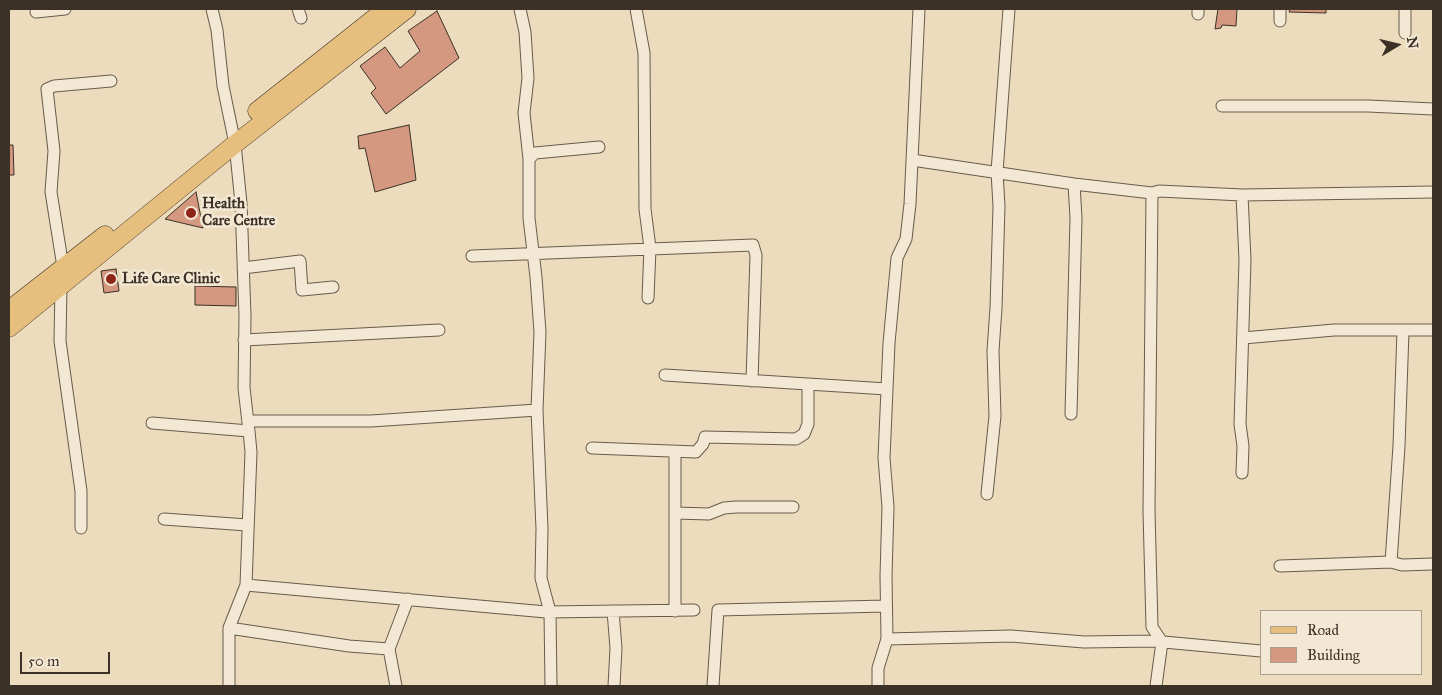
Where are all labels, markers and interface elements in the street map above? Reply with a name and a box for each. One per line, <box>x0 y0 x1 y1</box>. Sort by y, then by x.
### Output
north arrow <box>1372 20 1422 70</box>
text: N <box>1403 35 1422 50</box>
place label: Health Care Centre <box>202 195 275 230</box>
marker: Health Care Centre <box>184 206 198 220</box>
place label: Life Care Clinic <box>122 270 220 288</box>
marker: Life Care Clinic <box>104 272 118 286</box>
legend <box>1260 610 1422 675</box>
text: Road <box>1307 621 1339 639</box>
scale bar <box>22 642 112 674</box>
text: Building <box>1307 646 1360 664</box>
text: 50 m <box>28 652 60 670</box>

